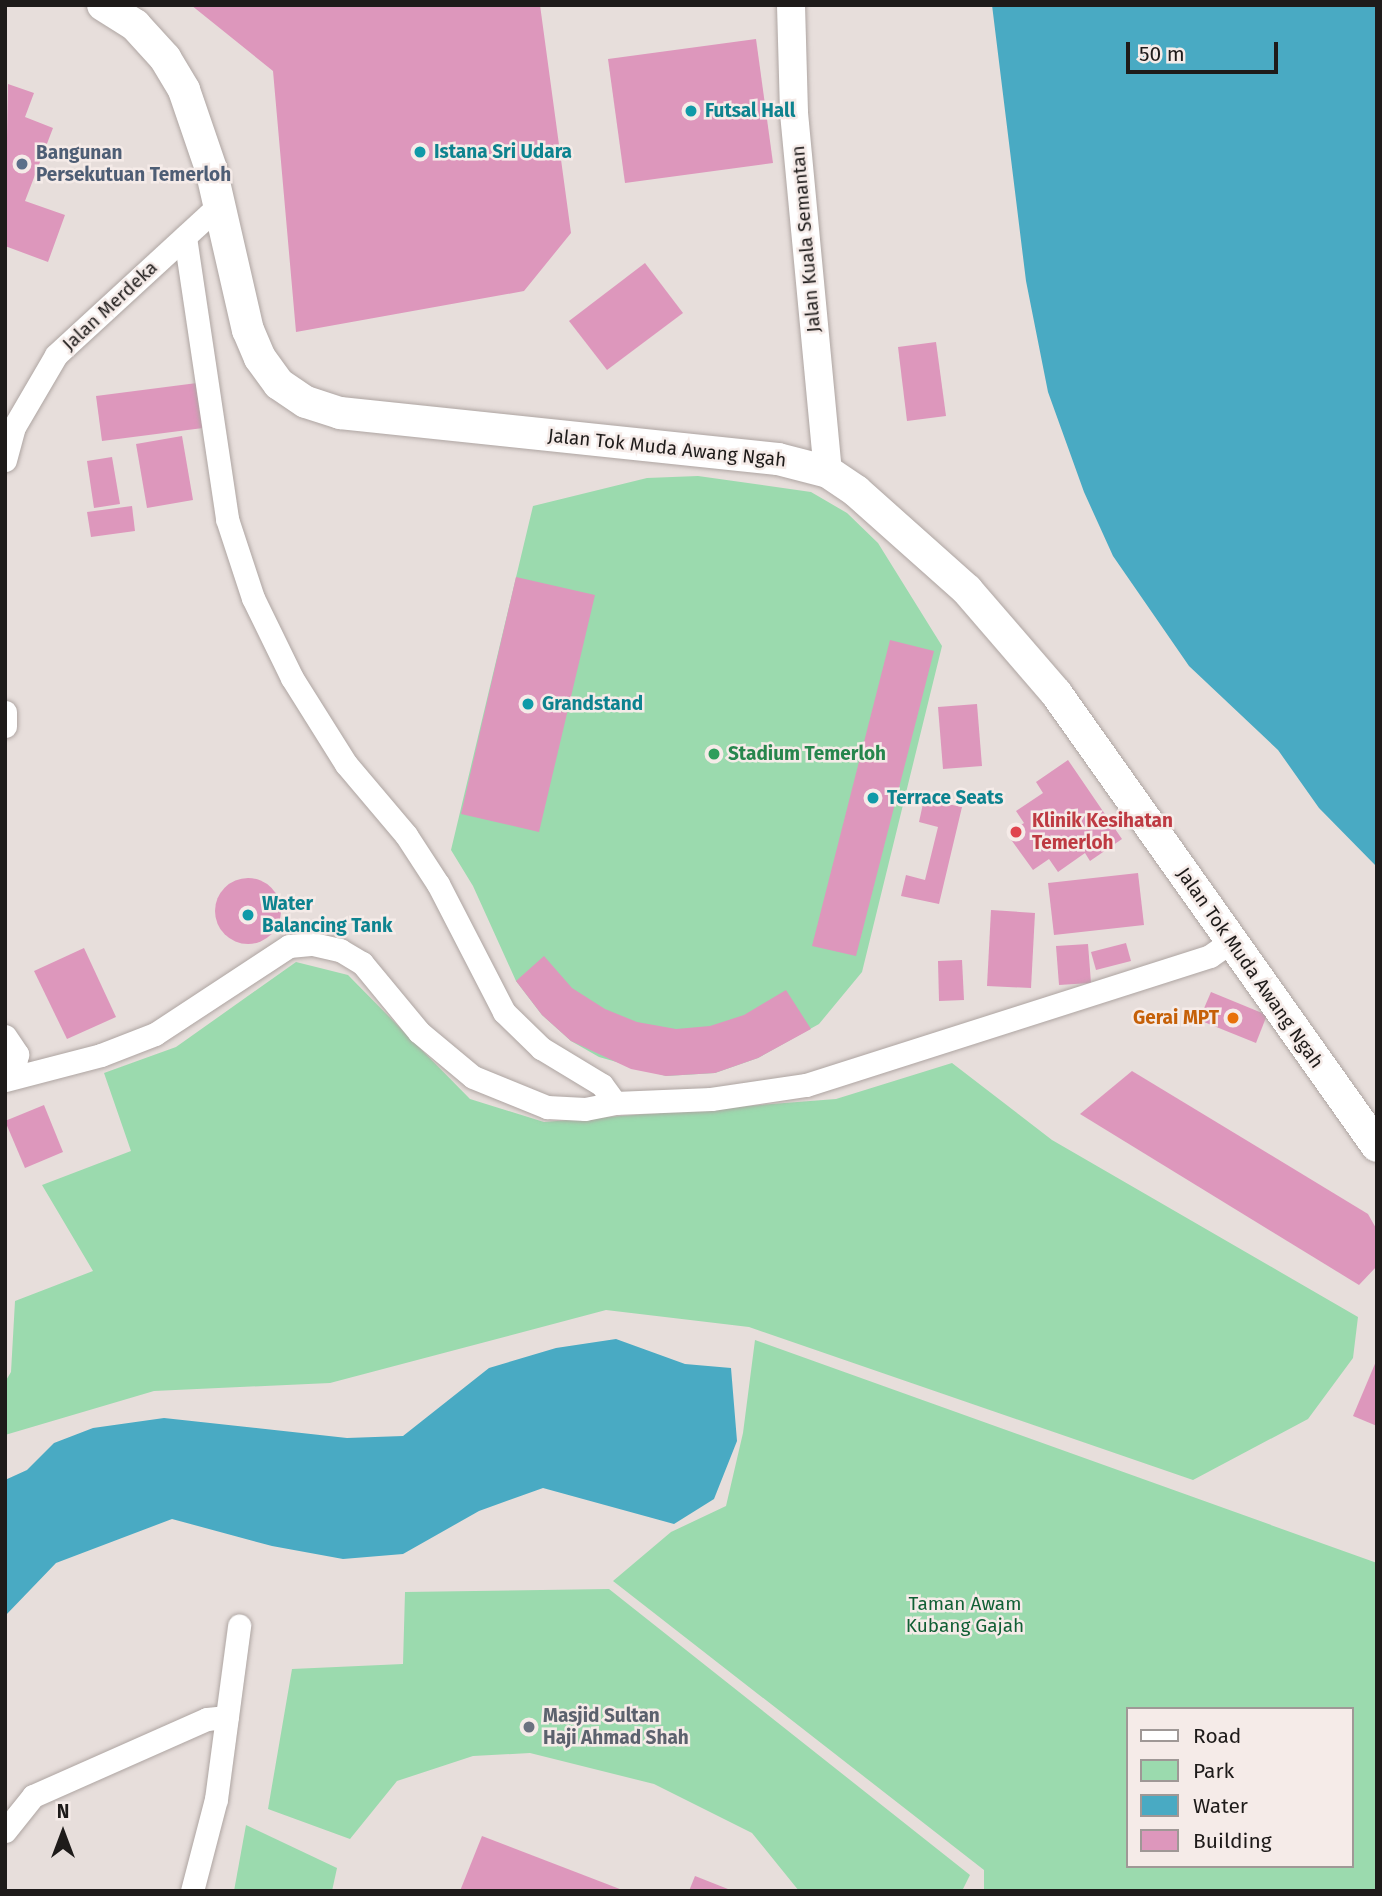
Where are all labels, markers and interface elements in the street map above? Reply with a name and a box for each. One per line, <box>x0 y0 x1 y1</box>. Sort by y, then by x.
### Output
scale bar <box>1130 28 1282 72</box>
text: 50 m <box>1139 41 1185 67</box>
place label: Futsal Hall <box>705 100 795 122</box>
marker: Futsal Hall <box>683 103 699 119</box>
place label: Istana Sri Udara <box>434 141 572 163</box>
place label: Bangunan Persekutuan Temerloh <box>36 142 231 186</box>
marker: Istana Sri Udara <box>412 144 428 160</box>
street label: Jalan Kuala Semantan <box>786 145 826 333</box>
marker: Bangunan Persekutuan Temerloh <box>14 156 30 172</box>
street label: Jalan Merdeka <box>58 256 162 356</box>
street label: Jalan Tok Muda Awang Ngah <box>547 424 787 472</box>
place label: Grandstand <box>542 693 643 715</box>
marker: Grandstand <box>520 696 536 712</box>
place label: Stadium Temerloh <box>728 743 886 765</box>
marker: Stadium Temerloh <box>706 746 722 762</box>
place label: Terrace Seats <box>887 787 1003 809</box>
marker: Terrace Seats <box>865 790 881 806</box>
place label: Klinik Kesihatan Temerloh <box>1032 810 1173 854</box>
marker: Klinik Kesihatan Temerloh <box>1006 822 1026 842</box>
street label: Jalan Tok Muda Awang Ngah <box>1172 863 1328 1073</box>
place label: Water Balancing Tank <box>262 893 392 937</box>
marker: Water Balancing Tank <box>240 907 256 923</box>
place label: Gerai MPT <box>1133 1007 1219 1029</box>
marker: Gerai MPT <box>1225 1010 1241 1026</box>
park label: Taman Awam Kubang Gajah <box>906 1593 1024 1637</box>
place label: Masjid Sultan Haji Ahmad Shah <box>543 1705 689 1749</box>
legend <box>1126 1707 1354 1868</box>
marker: Masjid Sultan Haji Ahmad Shah <box>521 1719 537 1735</box>
text: Road <box>1193 1723 1241 1749</box>
text: Park <box>1193 1758 1234 1784</box>
text: Water <box>1193 1793 1248 1819</box>
north arrow <box>28 1798 98 1868</box>
text: N <box>57 1800 69 1823</box>
text: Building <box>1193 1828 1272 1854</box>

